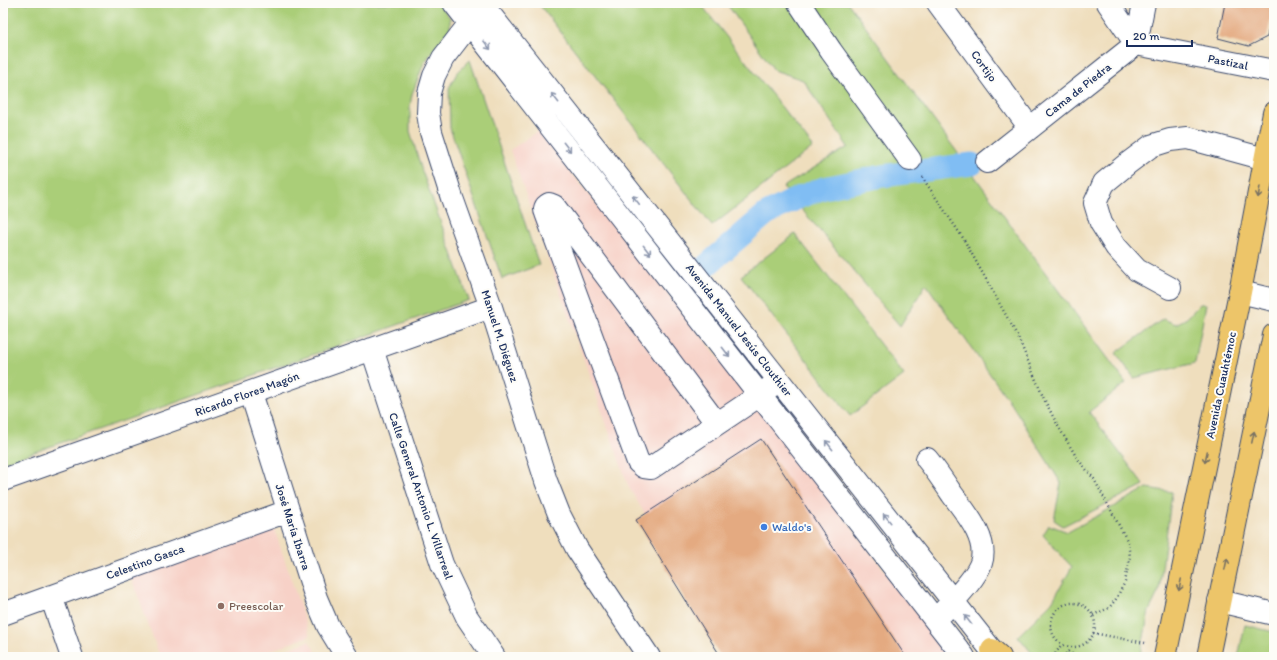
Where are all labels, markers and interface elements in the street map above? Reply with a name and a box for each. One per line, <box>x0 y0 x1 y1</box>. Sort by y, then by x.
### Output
scale bar <box>1127 22 1192 48</box>
text: 20 m <box>1133 29 1160 43</box>
one-way arrow <box>482 39 491 50</box>
street label: Cortijo <box>968 48 1000 84</box>
street label: Pastizal <box>1207 51 1250 73</box>
street label: Cama de Piedra <box>1042 59 1115 120</box>
one-way arrow <box>551 92 560 103</box>
one-way arrow <box>562 142 571 153</box>
one-way arrow <box>1254 185 1262 198</box>
one-way arrow <box>632 194 640 205</box>
one-way arrow <box>642 244 651 255</box>
street label: Avenida Manuel Jesús Clouthier <box>683 261 795 399</box>
street label: Manuel M. Diéguez <box>478 288 522 384</box>
street label: Avenida Cuauhtémoc <box>1203 330 1239 440</box>
one-way arrow <box>722 347 731 358</box>
street label: Ricardo Flores Magón <box>193 368 302 419</box>
street label: Calle General Antonio L. Villarreal <box>386 411 456 582</box>
one-way arrow <box>1249 430 1257 443</box>
one-way arrow <box>825 439 833 450</box>
one-way arrow <box>1202 450 1210 463</box>
street label: José María Ibarra <box>272 482 314 572</box>
one-way arrow <box>883 513 891 524</box>
place label: Waldo's <box>772 520 812 534</box>
marker: Waldo's <box>759 522 769 532</box>
street label: Celestino Gasca <box>104 541 187 583</box>
one-way arrow <box>1223 558 1231 571</box>
one-way arrow <box>1176 578 1184 591</box>
place label: Preescolar <box>229 599 284 613</box>
marker: Preescolar <box>216 601 226 611</box>
one-way arrow <box>964 614 973 625</box>

